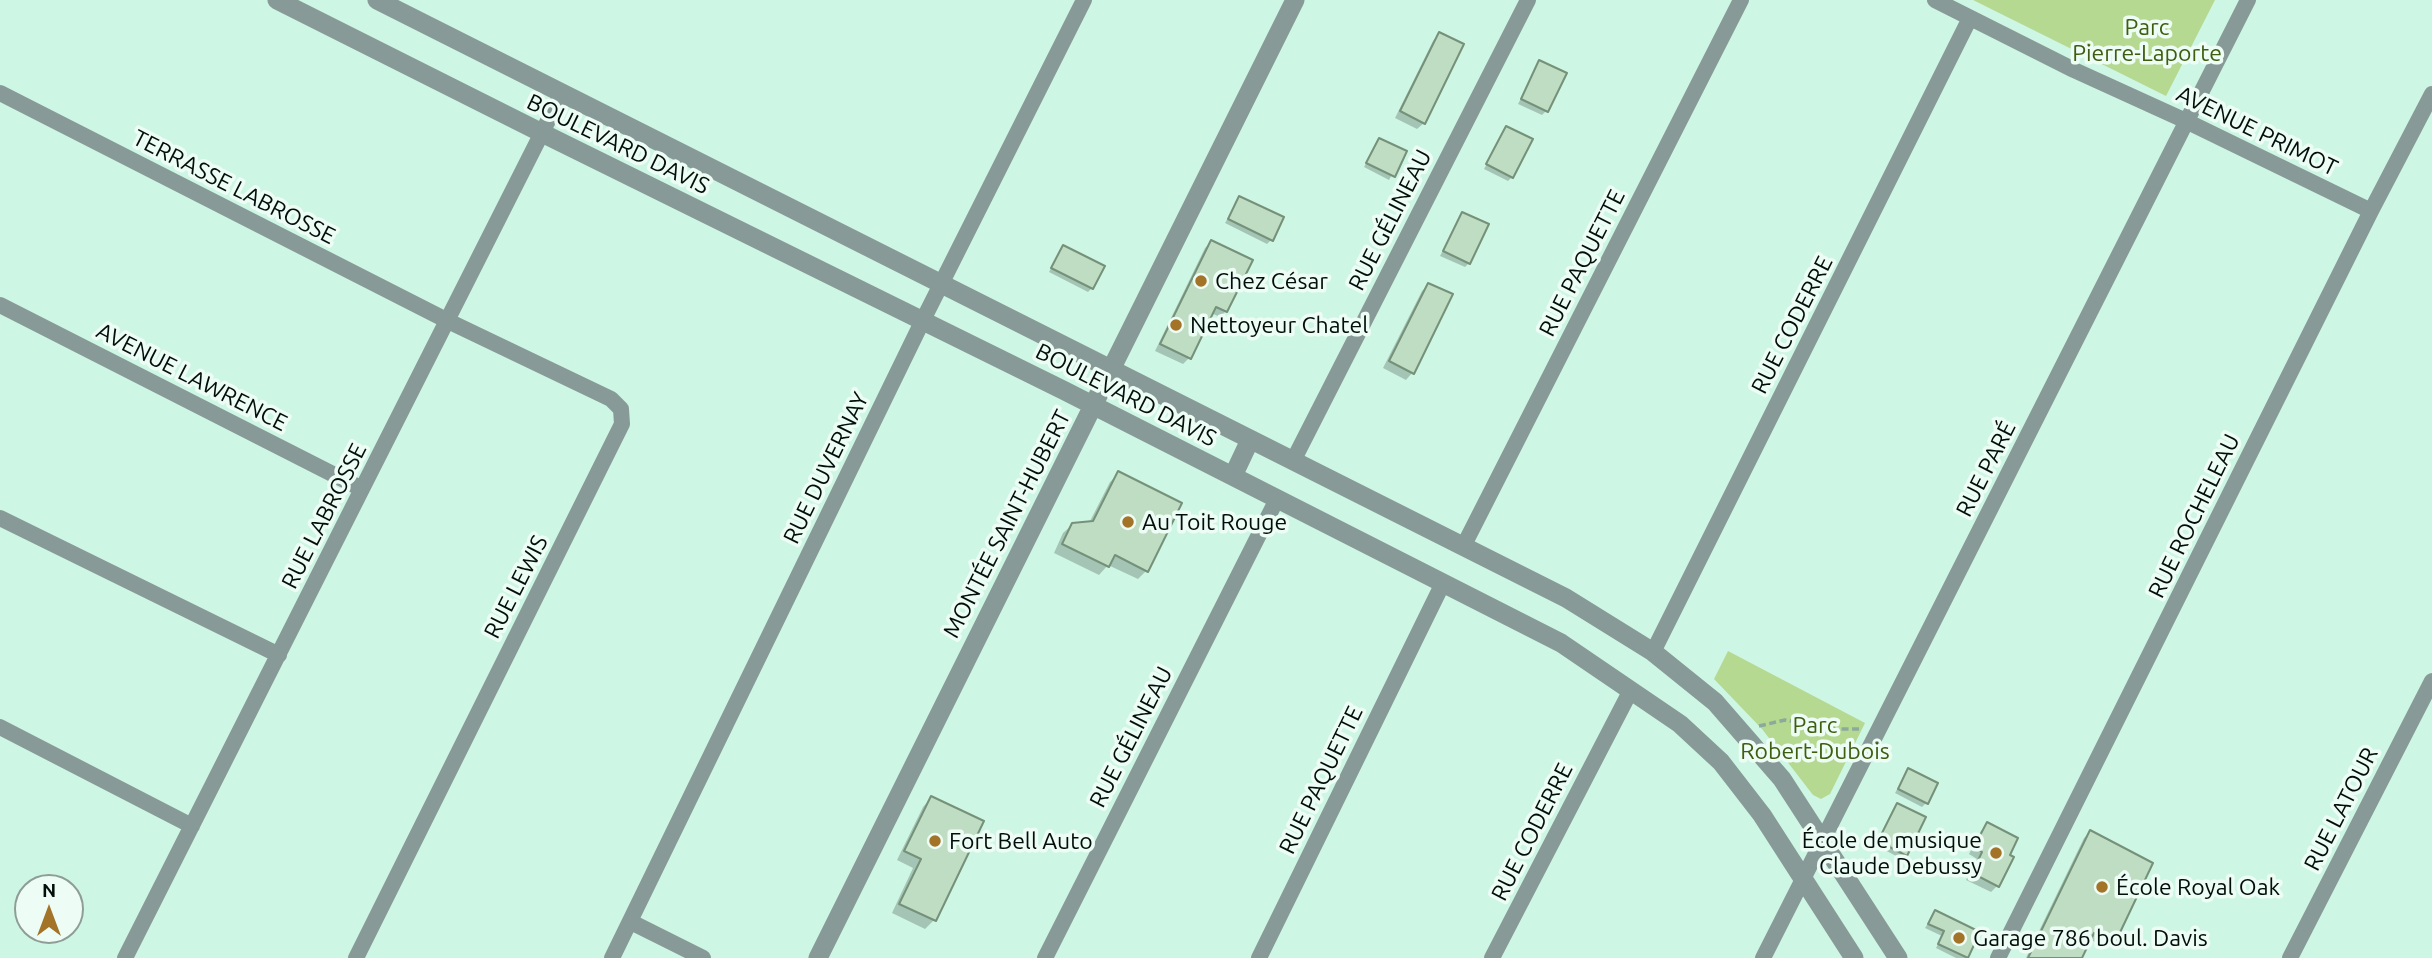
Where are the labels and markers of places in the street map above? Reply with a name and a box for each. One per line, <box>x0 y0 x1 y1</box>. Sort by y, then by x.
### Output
place label: Chez César <box>1215 267 1328 295</box>
marker: Chez César <box>1193 273 1209 289</box>
place label: Nettoyeur Chatel <box>1190 311 1368 339</box>
marker: Nettoyeur Chatel <box>1168 317 1184 333</box>
place label: Au Toit Rouge <box>1142 508 1287 536</box>
marker: Au Toit Rouge <box>1120 514 1136 530</box>
place label: École de musique Claude Debussy <box>1802 826 1982 880</box>
place label: Fort Bell Auto <box>949 827 1093 855</box>
marker: Fort Bell Auto <box>927 833 943 849</box>
marker: École de musique Claude Debussy <box>1988 845 2004 861</box>
place label: École Royal Oak <box>2116 873 2280 901</box>
marker: École Royal Oak <box>2094 879 2110 895</box>
place label: Garage 786 boul. Davis <box>1973 924 2208 952</box>
marker: Garage 786 boul. Davis <box>1951 930 1967 946</box>

